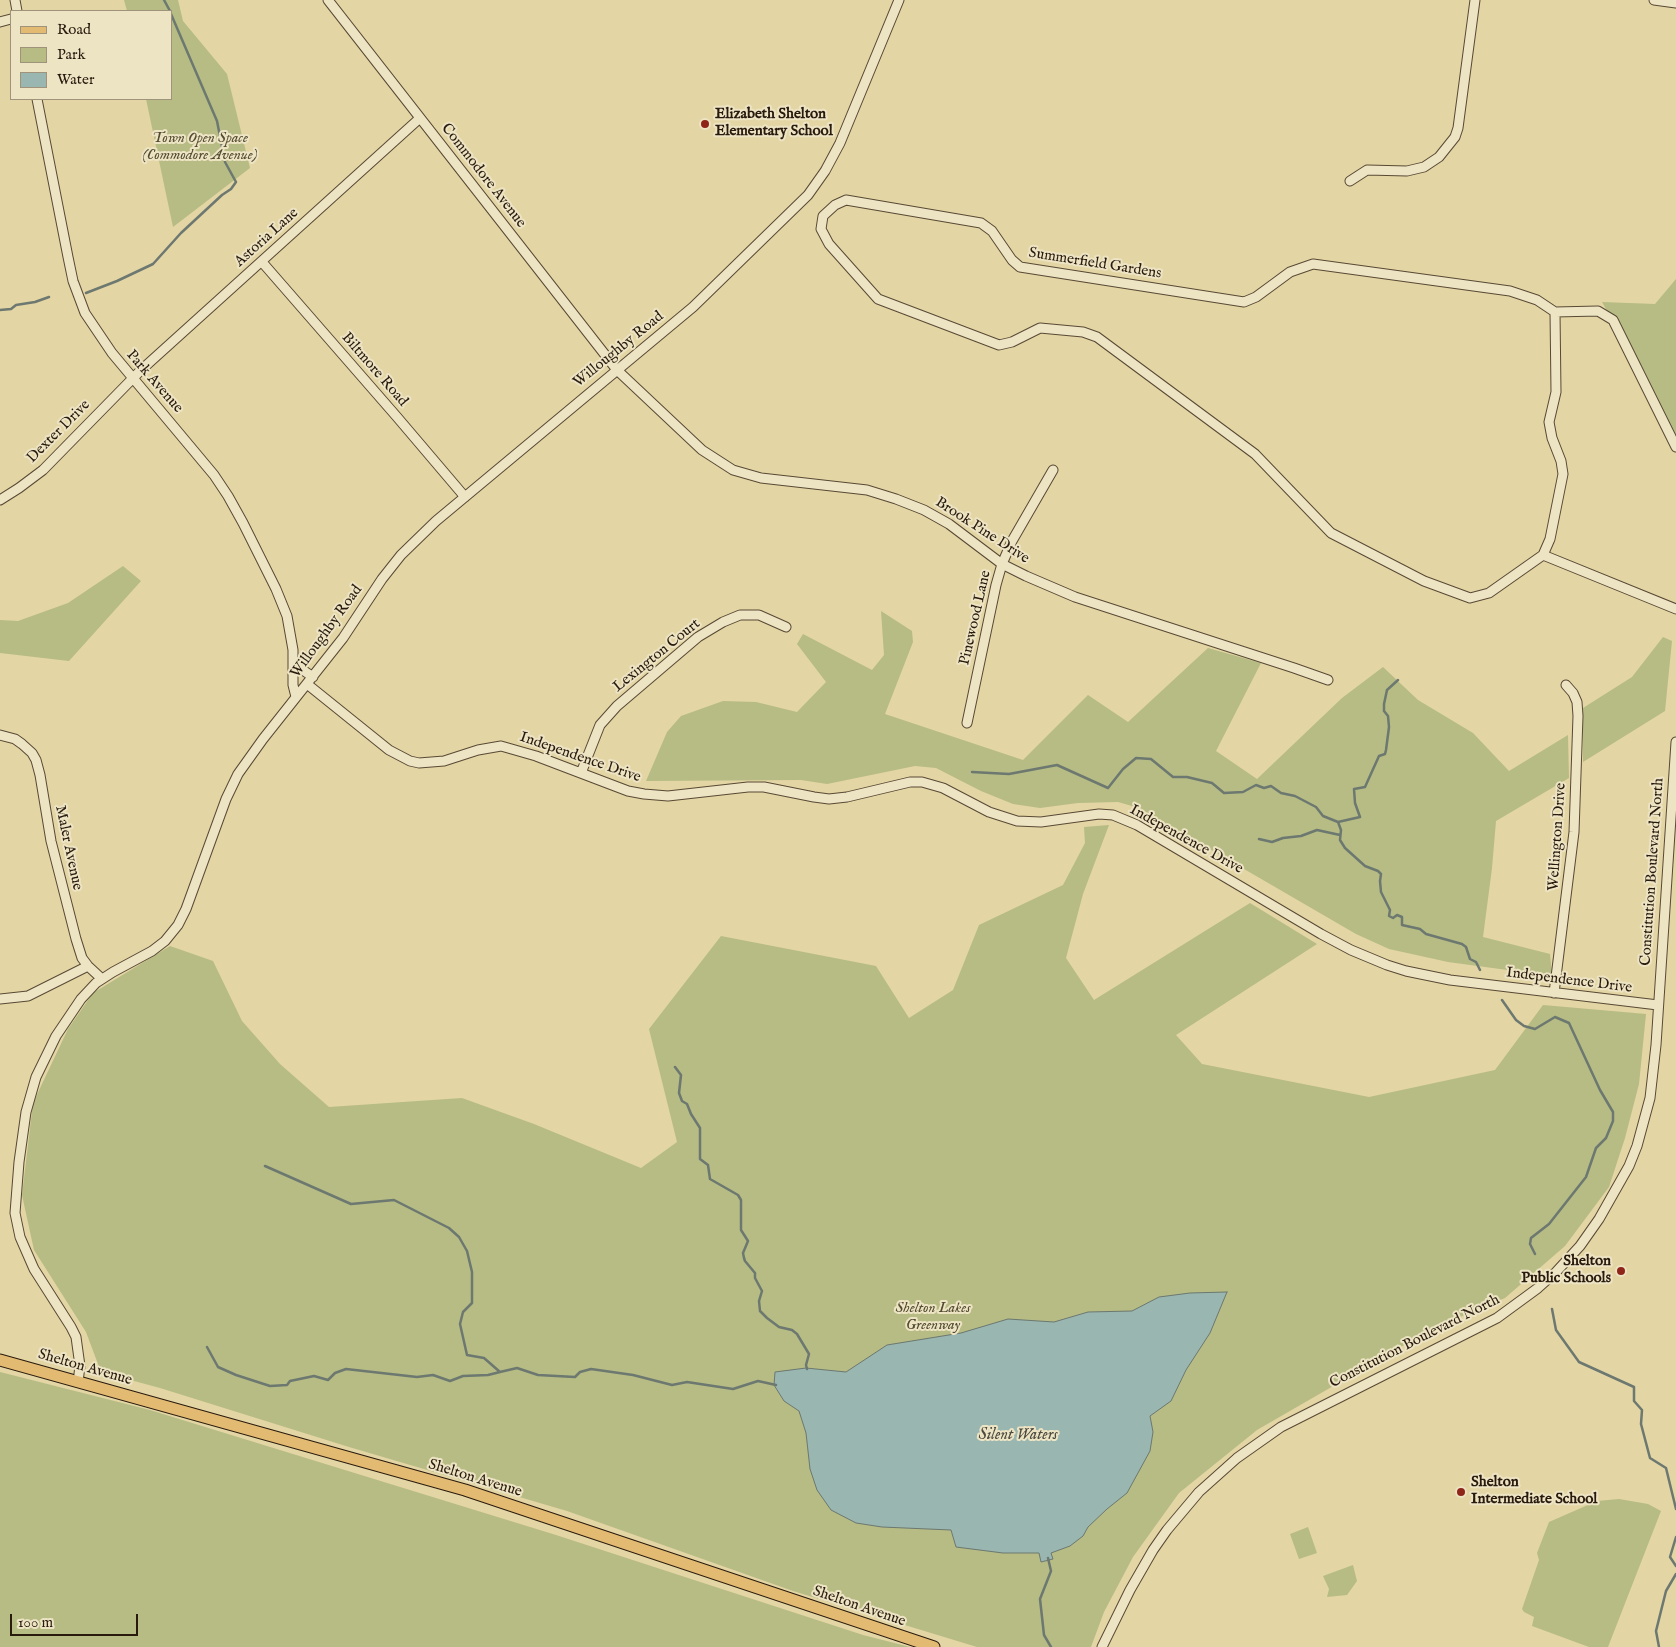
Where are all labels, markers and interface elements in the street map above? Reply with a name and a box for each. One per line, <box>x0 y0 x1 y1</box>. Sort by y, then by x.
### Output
legend <box>10 10 172 100</box>
text: Road <box>57 20 91 39</box>
text: Park <box>57 45 86 64</box>
text: Water <box>57 70 94 89</box>
place label: Elizabeth Shelton Elementary School <box>715 106 833 141</box>
marker: Elizabeth Shelton Elementary School <box>699 118 711 130</box>
street label: Commodore Avenue <box>437 120 529 232</box>
park label: Town Open Space (Commodore Avenue) <box>142 130 258 165</box>
street label: Astoria Lane <box>231 205 303 271</box>
street label: Summerfield Gardens <box>1027 245 1163 283</box>
street label: Willoughby Road <box>570 308 668 392</box>
street label: Biltmore Road <box>337 329 411 411</box>
street label: Park Avenue <box>122 347 186 417</box>
street label: Dexter Drive <box>24 397 94 467</box>
street label: Brook Pine Drive <box>932 494 1032 568</box>
street label: Pinewood Lane <box>956 569 996 667</box>
street label: Willoughby Road <box>287 582 367 682</box>
street label: Lexington Court <box>610 615 704 697</box>
street label: Independence Drive <box>517 729 643 787</box>
street label: Constitution Boulevard North <box>1637 777 1669 967</box>
street label: Wellington Drive <box>1545 782 1571 892</box>
street label: Independence Drive <box>1126 801 1246 879</box>
street label: Maler Avenue <box>50 804 86 892</box>
street label: Independence Drive <box>1505 964 1633 998</box>
place label: Shelton Public Schools <box>1521 1253 1611 1288</box>
marker: Shelton Public Schools <box>1615 1265 1627 1277</box>
street label: Constitution Boulevard North <box>1327 1291 1503 1393</box>
park label: Shelton Lakes Greenway <box>896 1300 970 1335</box>
street label: Shelton Avenue <box>36 1346 134 1390</box>
water label: Silent Waters <box>978 1426 1058 1446</box>
street label: Shelton Avenue <box>426 1456 524 1502</box>
place label: Shelton Intermediate School <box>1471 1474 1597 1509</box>
marker: Shelton Intermediate School <box>1455 1486 1467 1498</box>
street label: Shelton Avenue <box>810 1583 908 1631</box>
scale bar <box>12 1604 140 1636</box>
text: 100 m <box>18 1613 53 1632</box>

